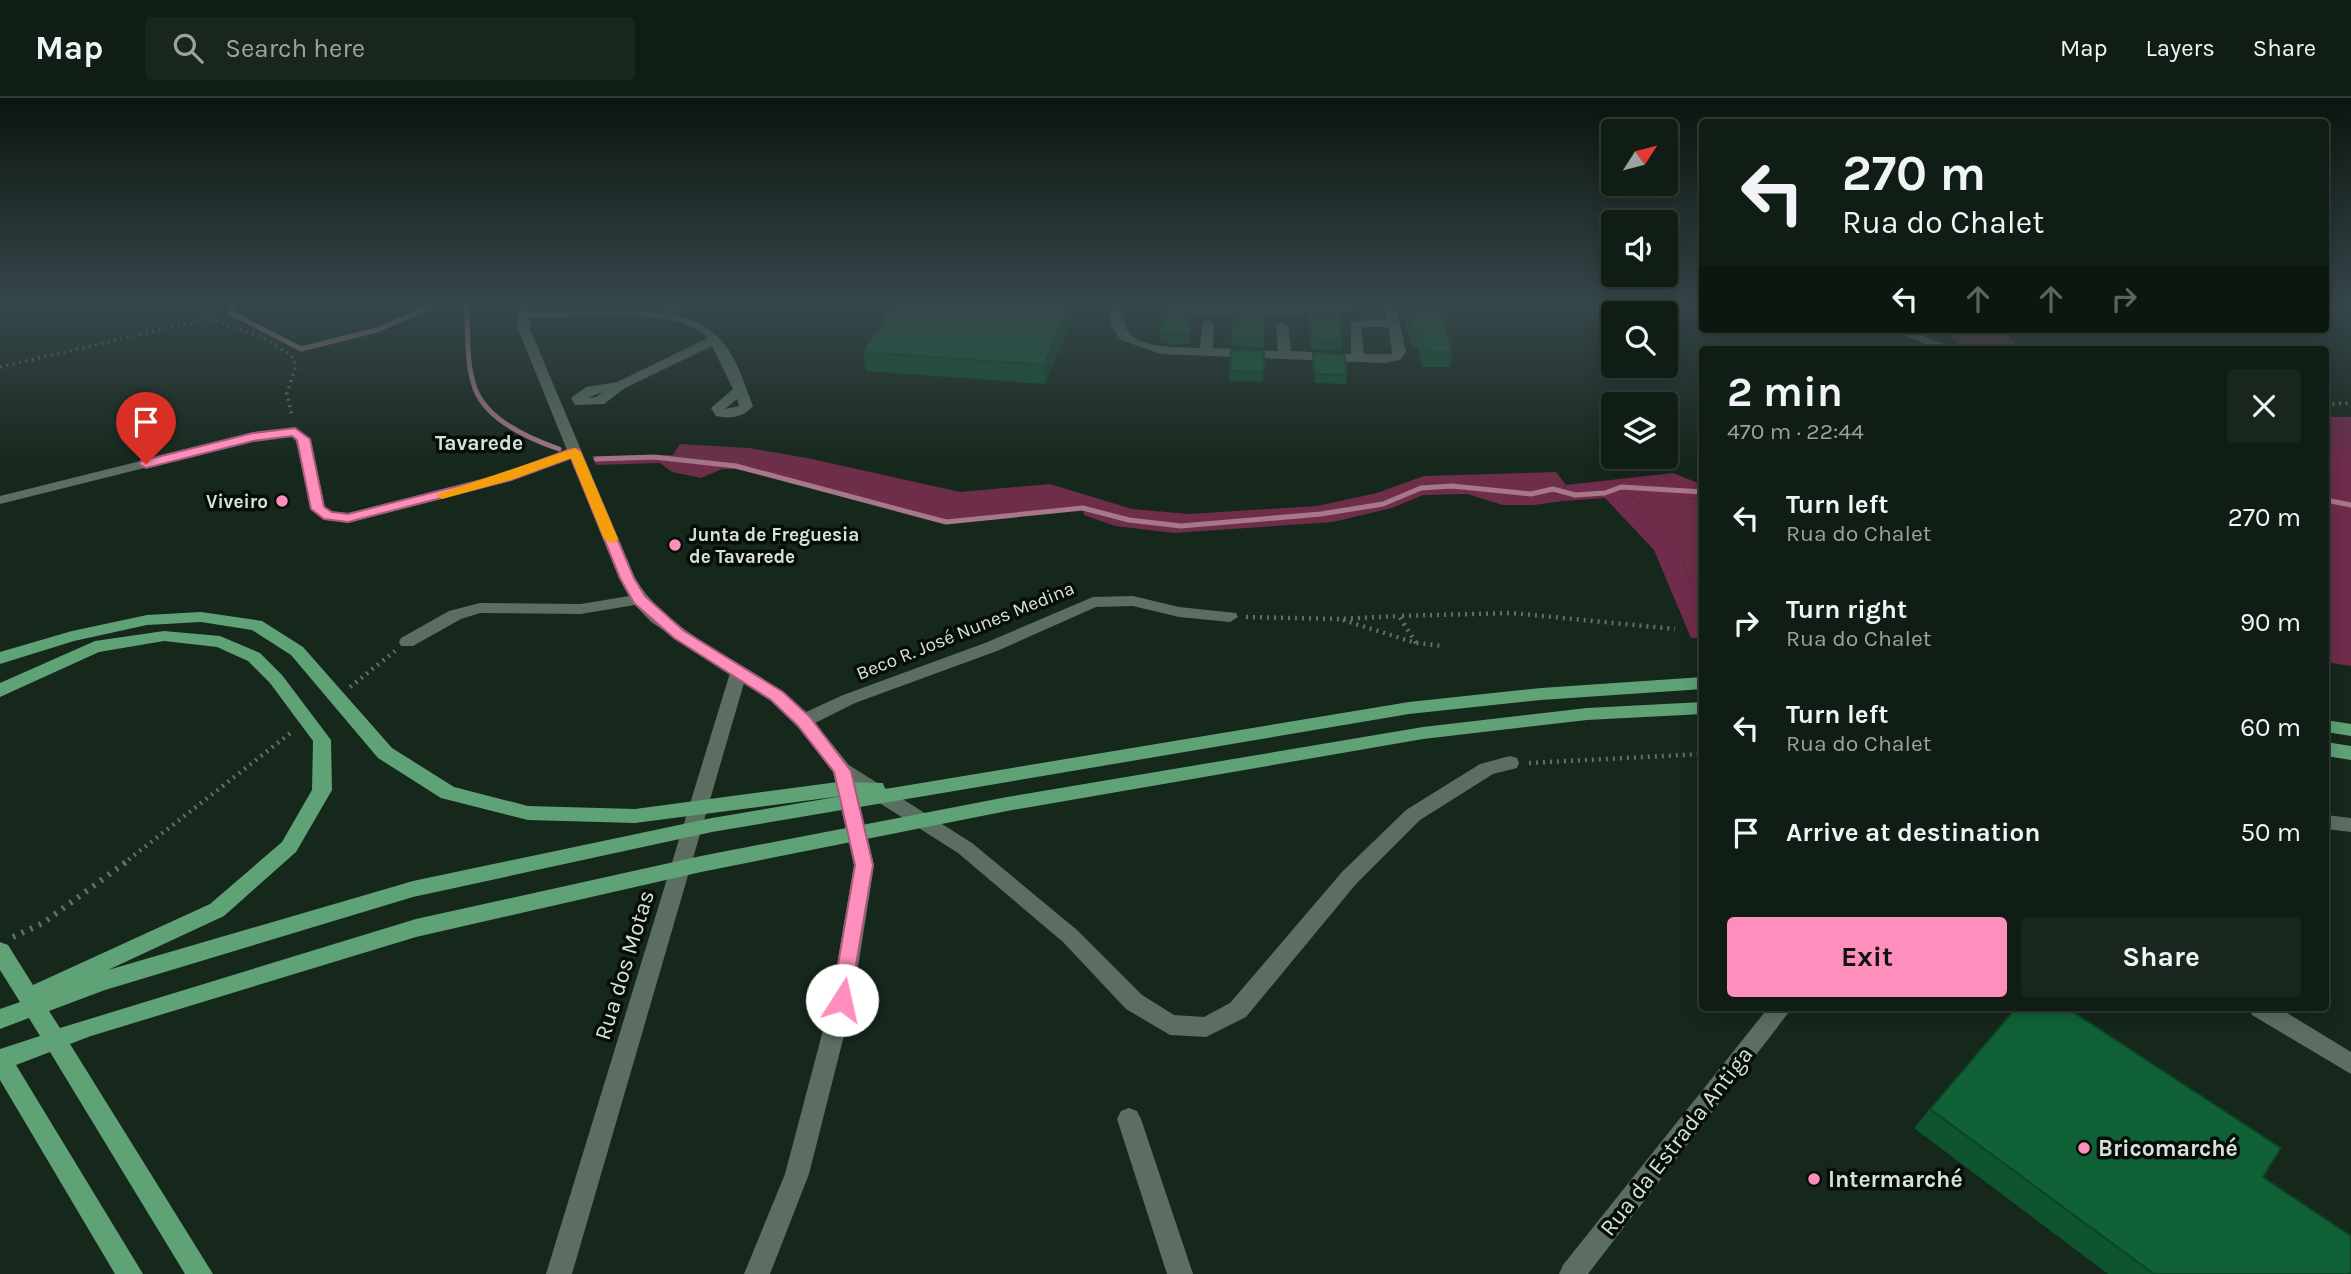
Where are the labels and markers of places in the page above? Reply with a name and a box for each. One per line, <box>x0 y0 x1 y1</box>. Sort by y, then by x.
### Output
pin <box>116 392 176 464</box>
place label: Viveiro <box>206 491 268 513</box>
marker: Viveiro <box>274 493 290 509</box>
place label: Junta de Freguesia de Tavarede <box>689 524 859 568</box>
marker: Junta de Freguesia de Tavarede <box>667 537 683 553</box>
place label: Bricomarché <box>2098 1135 2238 1162</box>
marker: Bricomarché <box>2076 1140 2092 1156</box>
place label: Intermarché <box>1828 1166 1963 1193</box>
marker: Intermarché <box>1806 1171 1822 1187</box>

